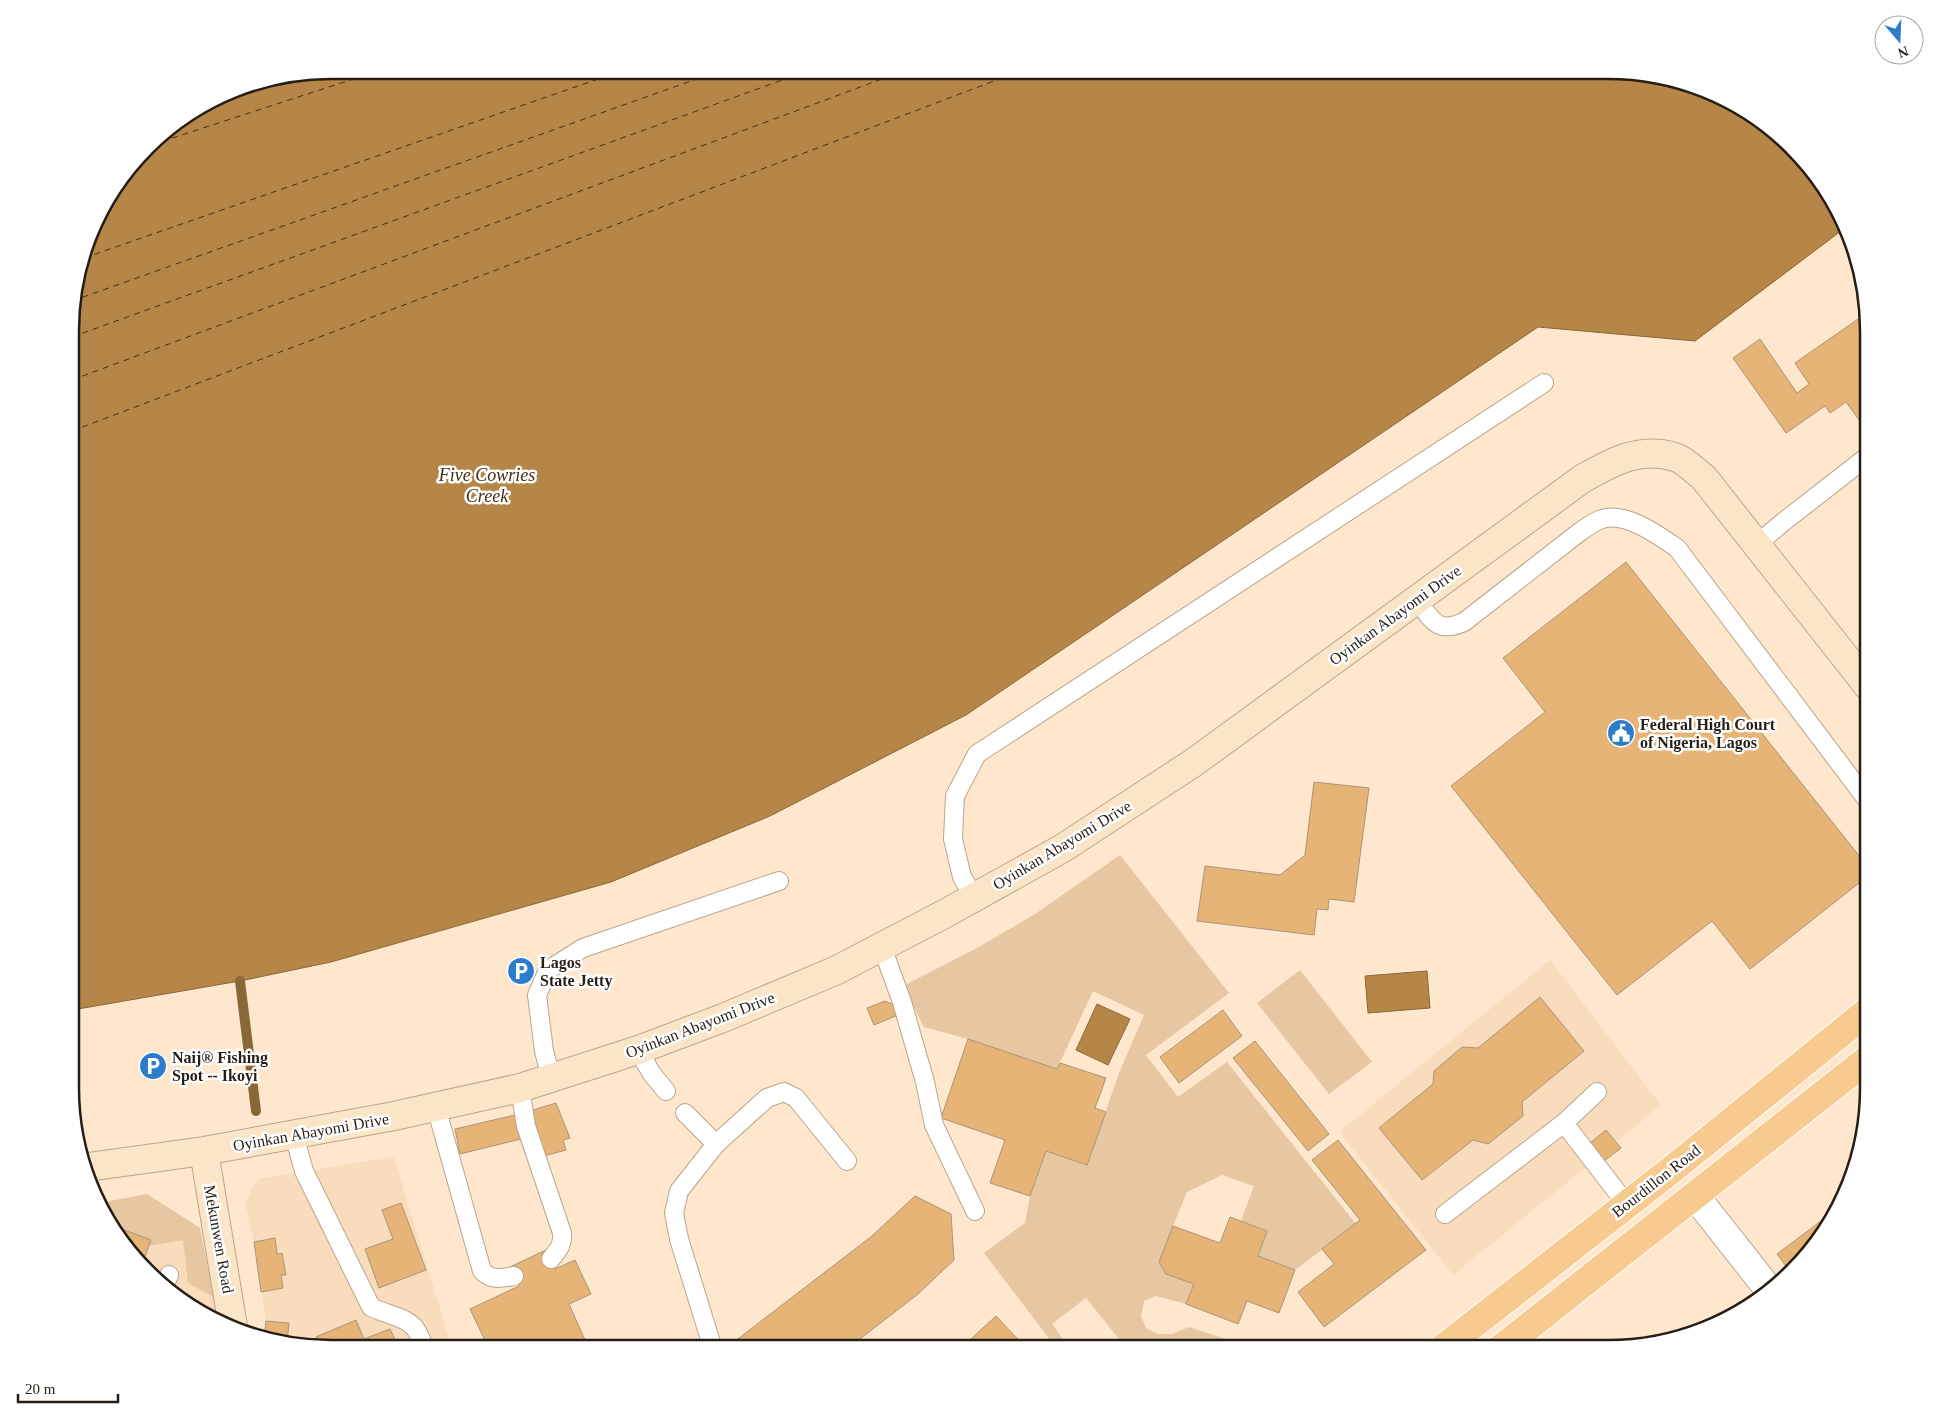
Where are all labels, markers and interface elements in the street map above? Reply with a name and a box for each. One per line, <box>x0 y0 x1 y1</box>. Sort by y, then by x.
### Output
north arrow <box>1874 15 1924 65</box>
text: N <box>1896 43 1910 61</box>
water label: Five Cowries Creek <box>438 465 535 506</box>
street label: Oyinkan Abayomi Drive <box>1326 562 1465 669</box>
place label: Federal High Court of Nigeria, Lagos <box>1640 716 1776 752</box>
public building icon: Federal High Court of Nigeria, Lagos <box>1606 718 1636 748</box>
street label: Oyinkan Abayomi Drive <box>990 797 1135 894</box>
place label: Lagos State Jetty <box>540 954 612 990</box>
parking icon: Lagos State Jetty <box>506 956 536 986</box>
street label: Oyinkan Abayomi Drive <box>623 989 777 1062</box>
place label: Naij® Fishing Spot -- Ikoyi <box>172 1049 268 1085</box>
parking icon: Naij® Fishing Spot -- Ikoyi <box>138 1051 168 1081</box>
street label: Oyinkan Abayomi Drive <box>232 1110 391 1155</box>
street label: Bourdillon Road <box>1609 1141 1703 1221</box>
street label: Mekunwen Road <box>201 1183 237 1295</box>
scale bar <box>18 1372 118 1404</box>
text: 20 m <box>25 1381 56 1397</box>

